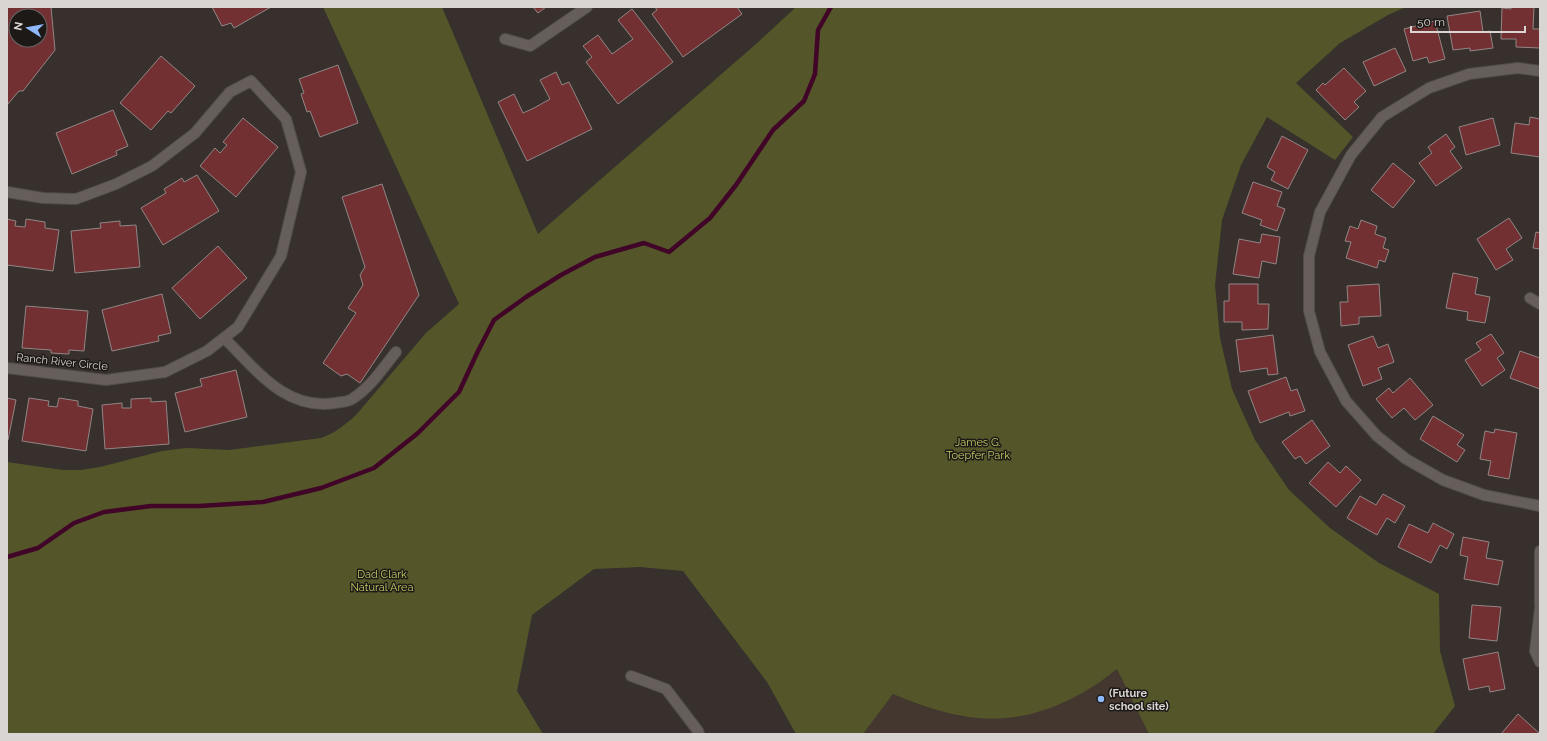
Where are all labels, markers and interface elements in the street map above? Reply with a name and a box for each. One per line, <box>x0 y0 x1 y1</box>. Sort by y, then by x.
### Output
north arrow <box>8 8 48 48</box>
scale bar <box>1411 8 1525 34</box>
text: 50 m <box>1417 15 1445 29</box>
text: N <box>11 21 26 32</box>
street label: Ranch River Circle <box>16 351 109 373</box>
park label: James G. Toepfer Park <box>946 436 1010 462</box>
park label: Dad Clark Natural Area <box>350 568 414 594</box>
place label: (Future school site) <box>1109 687 1169 713</box>
marker: (Future school site) <box>1096 694 1106 704</box>

